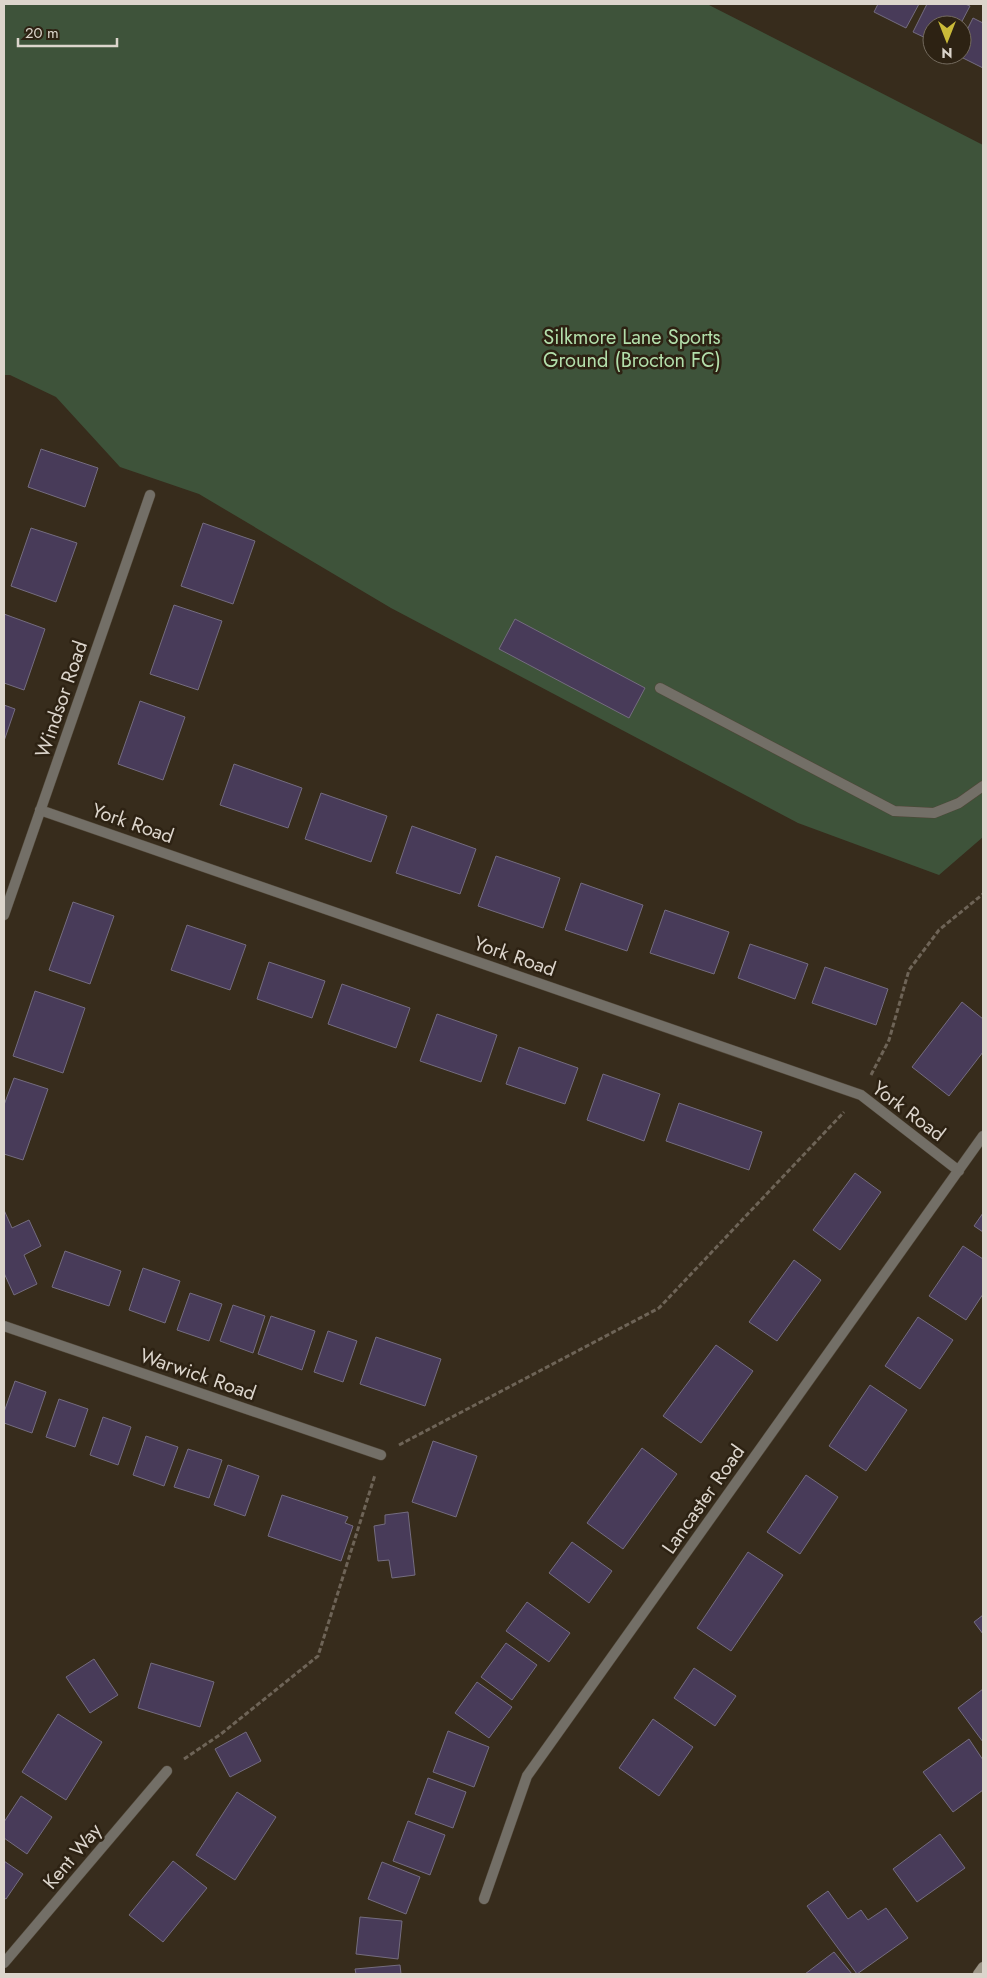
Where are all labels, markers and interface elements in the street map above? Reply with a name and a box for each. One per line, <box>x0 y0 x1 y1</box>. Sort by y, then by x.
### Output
scale bar <box>18 15 116 47</box>
north arrow <box>922 15 972 65</box>
text: 20 m <box>25 22 59 44</box>
text: N <box>941 43 953 63</box>
park label: Silkmore Lane Sports Ground (Brocton FC) <box>543 323 721 375</box>
street label: Windsor Road <box>28 637 95 762</box>
street label: York Road <box>88 796 178 851</box>
street label: York Road <box>470 929 560 984</box>
street label: York Road <box>866 1074 951 1149</box>
street label: Warwick Road <box>136 1341 260 1408</box>
street label: Lancaster Road <box>655 1439 752 1560</box>
street label: Kent Way <box>36 1817 109 1896</box>

